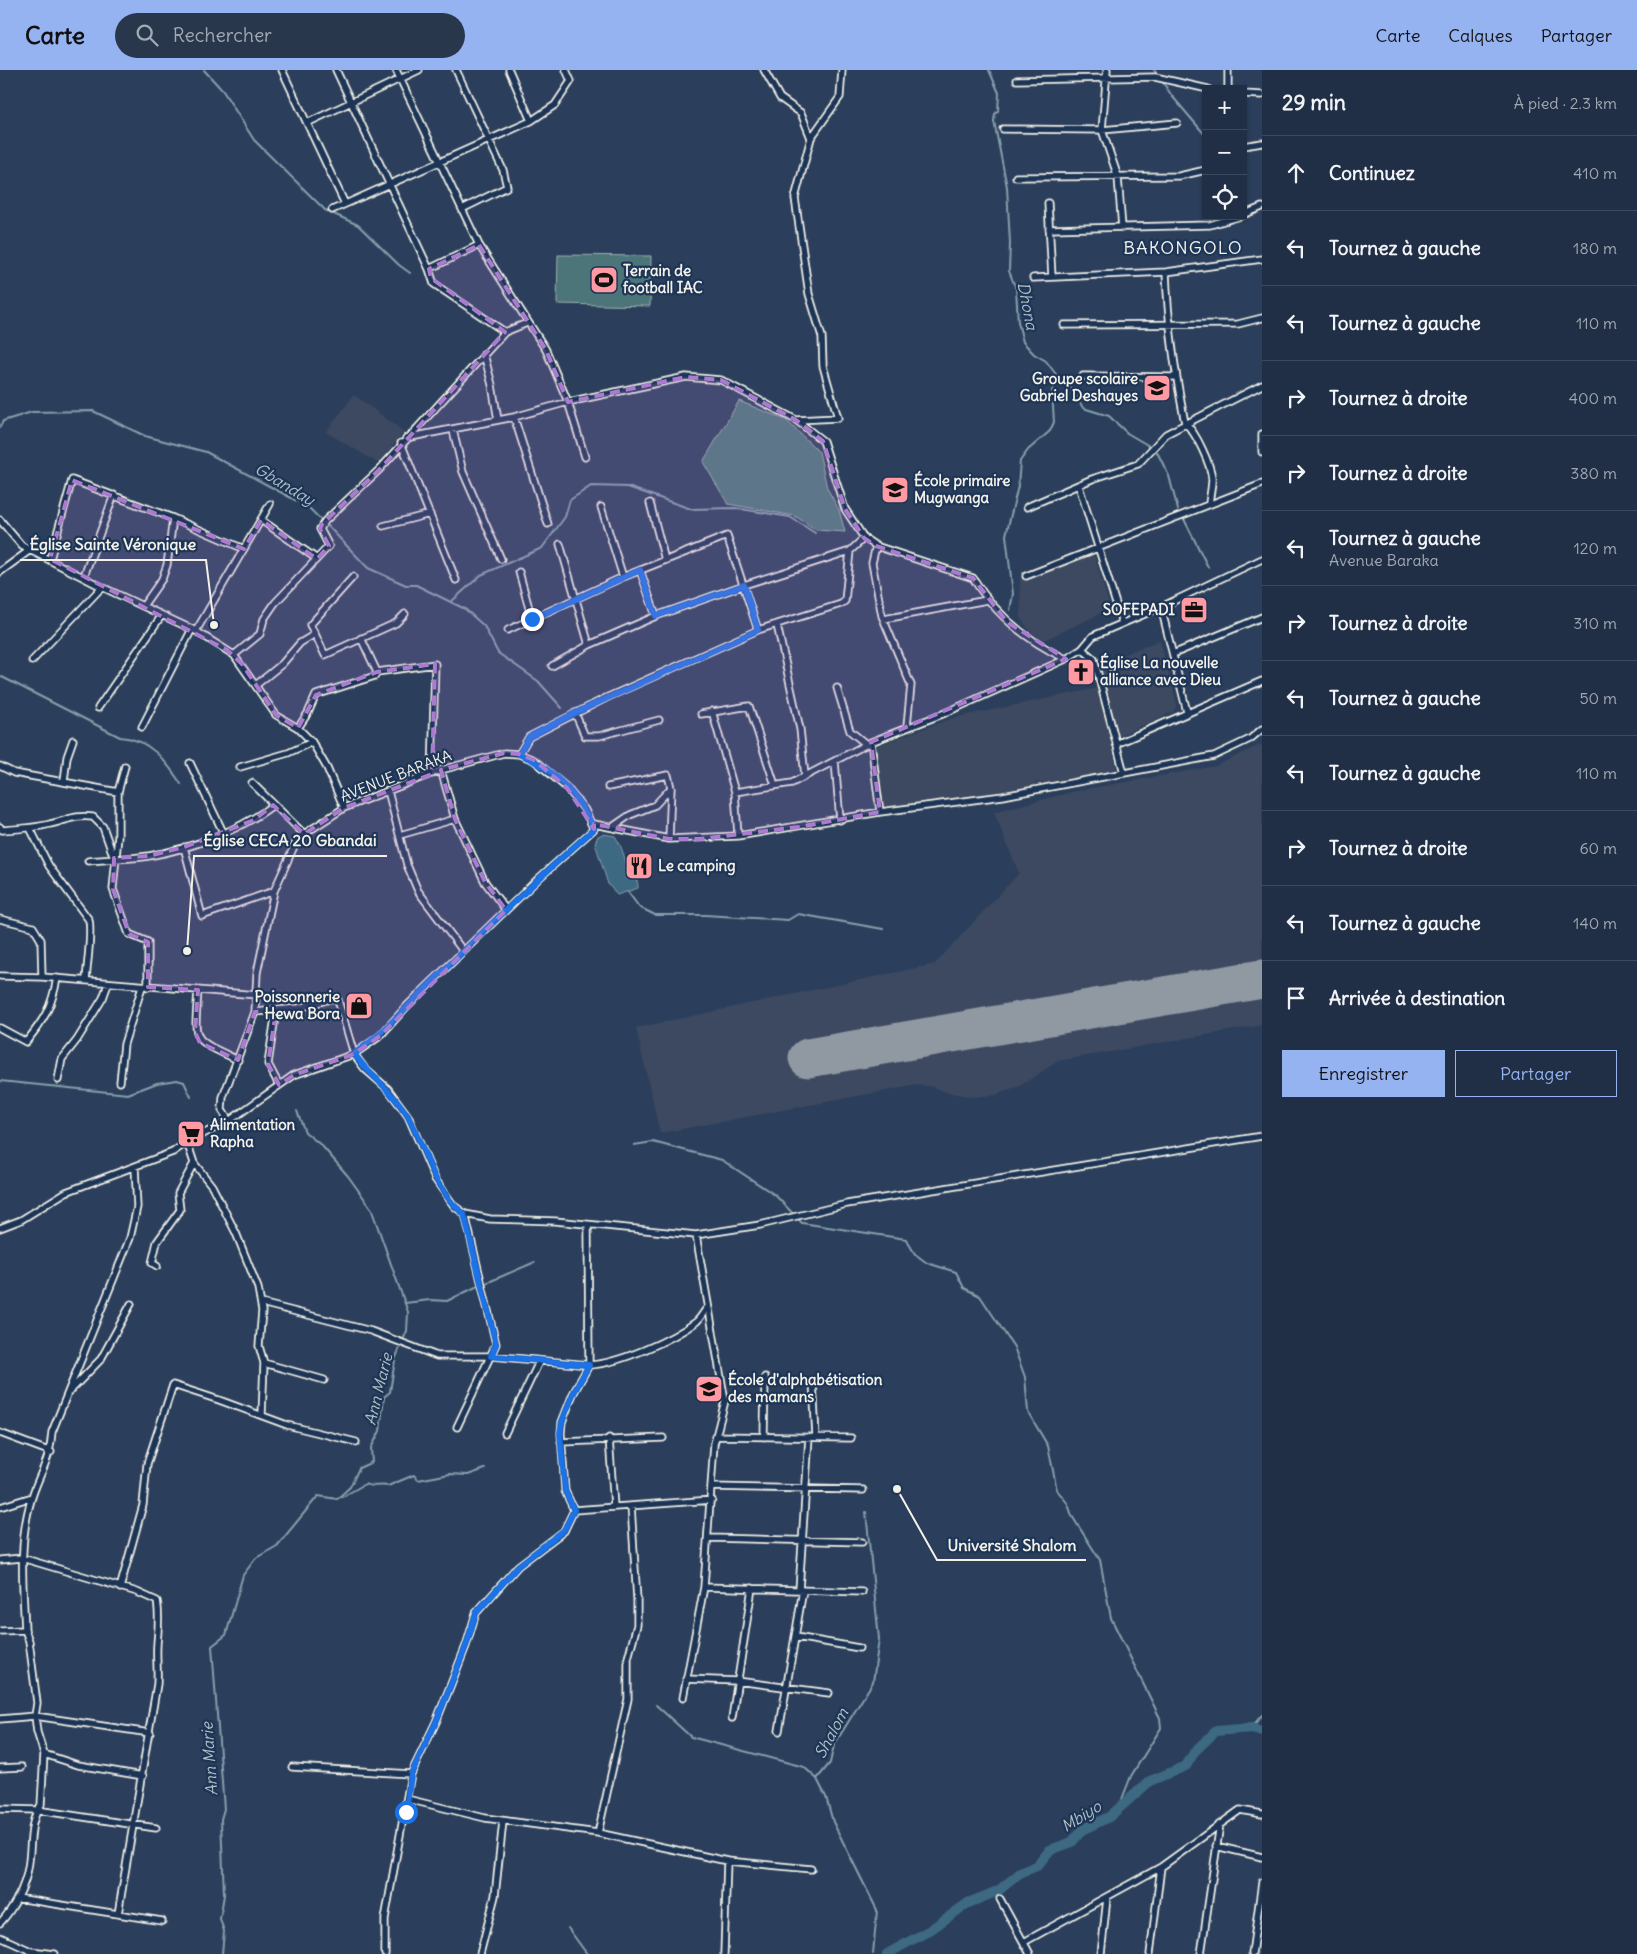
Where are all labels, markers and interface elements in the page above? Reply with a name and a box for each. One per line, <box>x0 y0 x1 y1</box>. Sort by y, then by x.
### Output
search box <box>115 13 465 58</box>
text: Carte <box>25 20 85 50</box>
icon: search <box>133 21 161 49</box>
text: Rechercher <box>173 23 272 47</box>
text: Carte <box>1375 24 1420 47</box>
text: Calques <box>1448 24 1513 47</box>
text: Partager <box>1541 24 1612 47</box>
map controls <box>1202 85 1247 220</box>
button: + <box>1202 85 1247 130</box>
text: 29 min <box>1282 89 1346 116</box>
text: À pied · 2.3 km <box>1514 93 1617 113</box>
button: − <box>1202 130 1247 175</box>
icon: ahead <box>1282 159 1310 187</box>
text: Continuez <box>1329 161 1415 185</box>
text: 410 m <box>1573 163 1617 183</box>
button: locate <box>1202 175 1247 220</box>
icon: left <box>1282 234 1310 262</box>
district label: BAKONGOLO <box>1123 236 1243 259</box>
text: Tournez à gauche <box>1329 236 1481 260</box>
text: 180 m <box>1573 238 1617 258</box>
place label: Terrain de football IAC <box>623 261 703 297</box>
sports icon: Terrain de football IAC <box>589 265 619 295</box>
water label: Dhona <box>1014 281 1043 332</box>
icon: left <box>1282 309 1310 337</box>
text: Tournez à gauche <box>1329 311 1481 335</box>
text: 110 m <box>1576 313 1617 333</box>
place label: Groupe scolaire Gabriel Deshayes <box>1020 369 1138 406</box>
school or university icon: Groupe scolaire Gabriel Deshayes <box>1142 373 1172 403</box>
icon: right <box>1282 384 1310 412</box>
text: Tournez à droite <box>1329 386 1468 410</box>
text: 400 m <box>1569 388 1617 408</box>
water label: Gbanday <box>251 458 320 511</box>
icon: right <box>1282 459 1310 487</box>
text: Tournez à droite <box>1329 461 1468 485</box>
text: 380 m <box>1570 463 1617 483</box>
place label: École primaire Mugwanga <box>914 470 1010 508</box>
school or university icon: École primaire Mugwanga <box>880 475 910 505</box>
text: Tournez à gauche <box>1329 526 1481 550</box>
callout: Église Sainte Véronique <box>20 529 206 560</box>
text: Église Sainte Véronique <box>30 534 197 555</box>
icon: left <box>1282 534 1310 562</box>
text: 120 m <box>1574 538 1617 558</box>
text: Avenue Baraka <box>1329 550 1439 570</box>
office icon: SOFEPADI <box>1179 595 1209 625</box>
place label: SOFEPADI <box>1103 600 1175 619</box>
route end <box>521 608 544 631</box>
icon: right <box>1282 609 1310 637</box>
text: Tournez à droite <box>1329 611 1468 635</box>
text: 310 m <box>1573 613 1617 633</box>
place label: Église La nouvelle alliance avec Dieu <box>1100 652 1221 689</box>
church icon: Église La nouvelle alliance avec Dieu <box>1066 657 1096 687</box>
icon: left <box>1282 684 1310 712</box>
text: Tournez à gauche <box>1329 686 1481 710</box>
text: 50 m <box>1579 688 1617 708</box>
street label: AVENUE BARAKA <box>337 745 455 806</box>
icon: left <box>1282 759 1310 787</box>
text: Tournez à gauche <box>1329 761 1481 785</box>
text: 110 m <box>1576 763 1617 783</box>
callout: Église CECA 20 Gbandai <box>194 825 387 856</box>
text: Église CECA 20 Gbandai <box>203 830 377 851</box>
icon: right <box>1282 834 1310 862</box>
text: Tournez à droite <box>1329 836 1468 860</box>
text: 60 m <box>1579 838 1617 858</box>
restaurant icon: Le camping <box>624 851 654 881</box>
place label: Le camping <box>658 856 736 876</box>
icon: left <box>1282 909 1310 937</box>
text: Tournez à gauche <box>1329 911 1481 935</box>
text: 140 m <box>1573 913 1617 933</box>
icon: arrive <box>1282 984 1310 1012</box>
text: Arrivée à destination <box>1329 986 1505 1010</box>
place label: Poissonnerie Hewa Bora <box>254 987 340 1023</box>
shop icon: Poissonnerie Hewa Bora <box>344 991 374 1021</box>
button: Enregistrer <box>1282 1050 1445 1097</box>
button: Partager <box>1455 1050 1617 1097</box>
place label: Alimentation Rapha <box>210 1115 296 1152</box>
supermarket icon: Alimentation Rapha <box>176 1119 206 1149</box>
water label: Ann Marie <box>359 1350 397 1427</box>
place label: École d'alphabétisation des mamans <box>728 1369 883 1406</box>
school or university icon: École d'alphabétisation des mamans <box>694 1374 724 1404</box>
callout: Université Shalom <box>937 1529 1086 1560</box>
text: Université Shalom <box>948 1535 1076 1555</box>
water label: Shalom <box>810 1704 853 1761</box>
water label: Ann Marie <box>196 1720 222 1796</box>
water label: Mbiyo <box>1057 1795 1106 1836</box>
route start <box>395 1801 418 1824</box>

